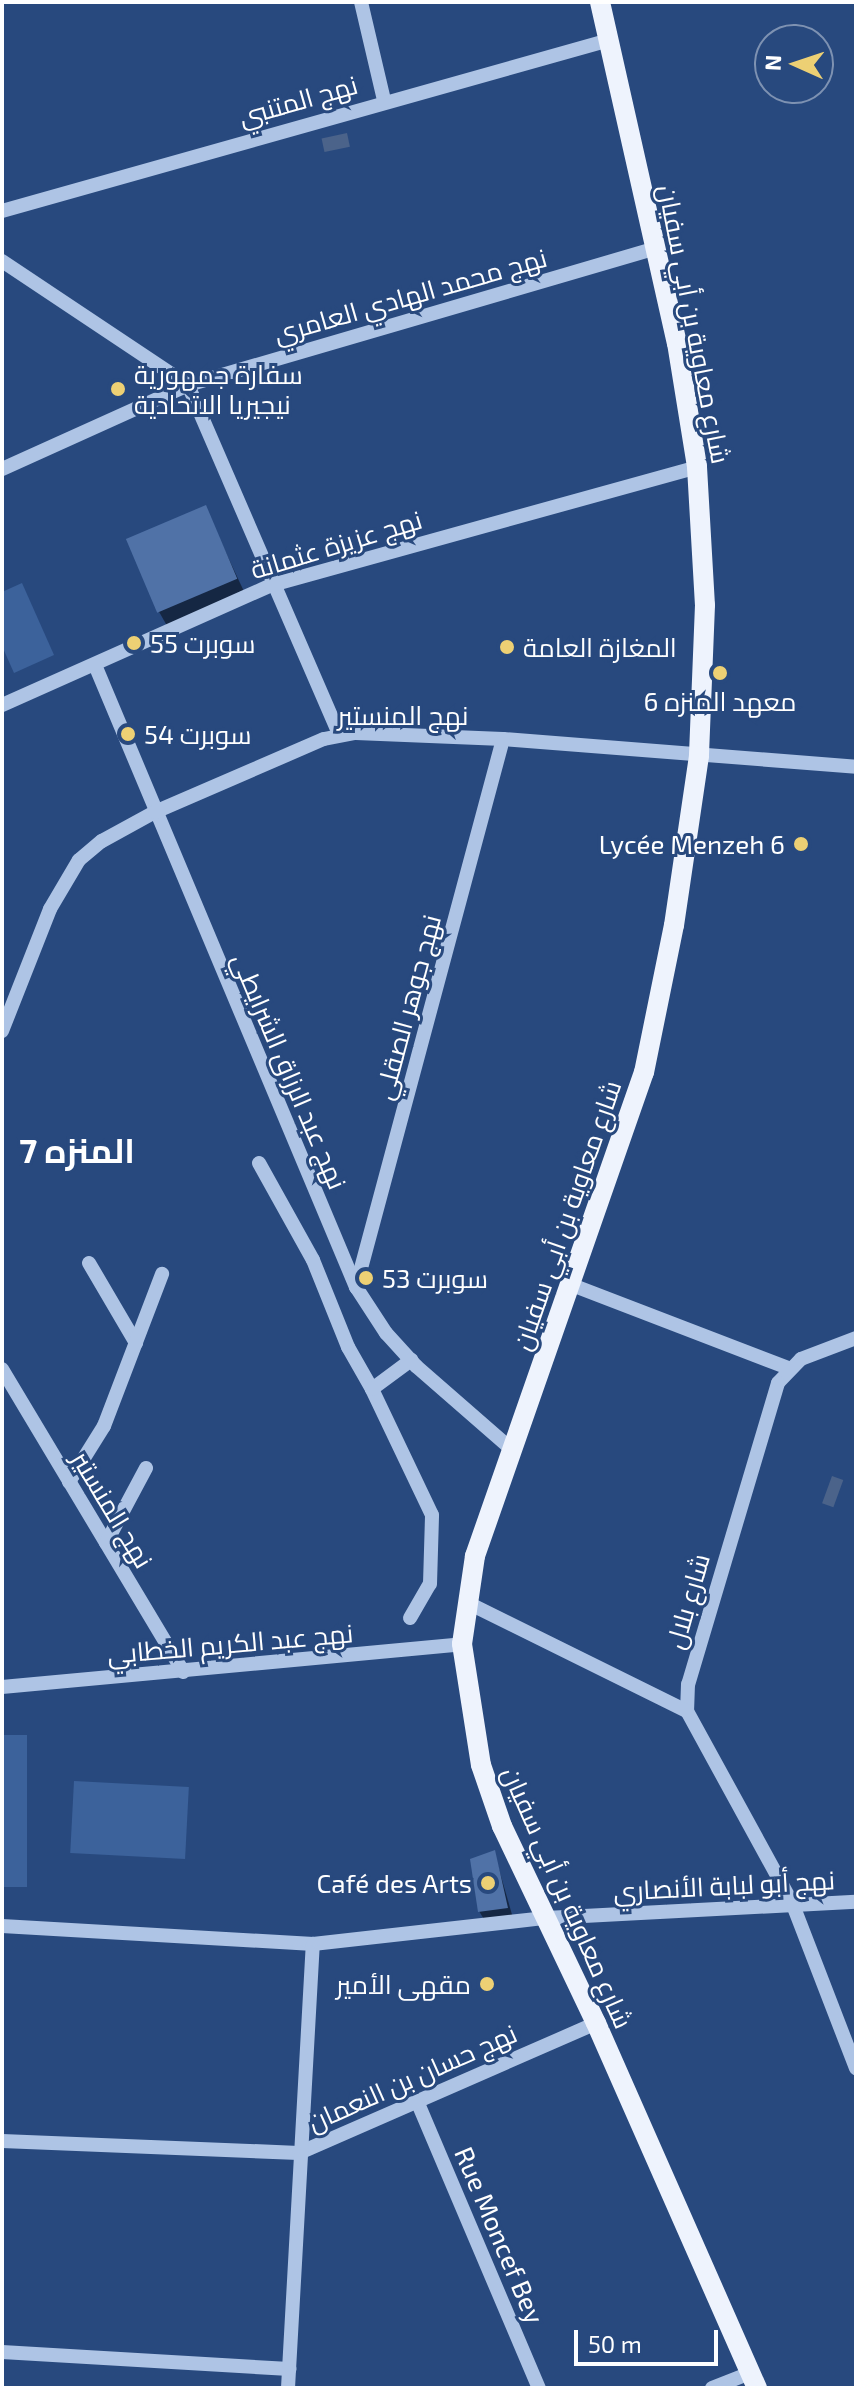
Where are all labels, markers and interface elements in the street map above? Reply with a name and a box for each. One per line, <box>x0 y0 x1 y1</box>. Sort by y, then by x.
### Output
north arrow <box>754 24 834 104</box>
text: N <box>759 54 785 71</box>
street label: نهج المتنبي <box>235 68 361 132</box>
street label: شارع معاوية بن أبي سفيان <box>653 182 737 466</box>
street label: نهج محمد الهادي العامري <box>270 241 550 349</box>
place label: سفارة جمهورية نيجيريا الاتحادية <box>134 358 303 420</box>
marker: سفارة جمهورية نيجيريا الاتحادية <box>109 380 127 398</box>
street label: نهج عزيزة عثمانة <box>247 503 425 585</box>
place label: سوبرت 55 <box>150 627 255 659</box>
place label: المغازة العامة <box>523 631 677 663</box>
marker: سوبرت 55 <box>125 634 143 652</box>
marker: المغازة العامة <box>498 638 516 656</box>
marker: معهد المنزه 6 <box>711 664 729 682</box>
place label: معهد المنزه 6 <box>643 685 797 717</box>
street label: نهج المنستير <box>337 699 469 731</box>
place label: سوبرت 54 <box>144 718 252 750</box>
marker: سوبرت 54 <box>119 725 137 743</box>
place label: Lycée Menzeh 6 <box>599 828 785 860</box>
marker: Lycée Menzeh 6 <box>792 835 810 853</box>
street label: نهج جوهر الصقلي <box>367 911 447 1103</box>
street label: نهج عبد الرزاق الشرايطي <box>226 948 354 1194</box>
street label: شارع معاوية بن أبي سفيان <box>505 1076 627 1354</box>
district label: المنزه 7 <box>19 1130 135 1170</box>
place label: سوبرت 53 <box>382 1262 488 1294</box>
marker: سوبرت 53 <box>357 1269 375 1287</box>
street label: نهج المنستير <box>66 1445 160 1573</box>
street label: شارع بلال <box>659 1550 715 1652</box>
street label: نهج عبد الكريم الخطابي <box>106 1617 354 1669</box>
street label: شارع معاوية بن أبي سفيان <box>496 1761 640 2033</box>
street label: نهج أبو لبابة الأنصاري <box>612 1864 836 1906</box>
place label: Café des Arts <box>316 1867 472 1899</box>
marker: Café des Arts <box>479 1874 497 1892</box>
place label: مقهى الأمير <box>336 1968 471 2000</box>
marker: مقهى الأمير <box>478 1975 496 1993</box>
street label: نهج حسان بن النعمان <box>303 2017 521 2137</box>
street label: Rue Moncef Bey <box>449 2142 551 2328</box>
scale bar <box>578 2314 722 2364</box>
text: 50 m <box>588 2329 642 2358</box>

